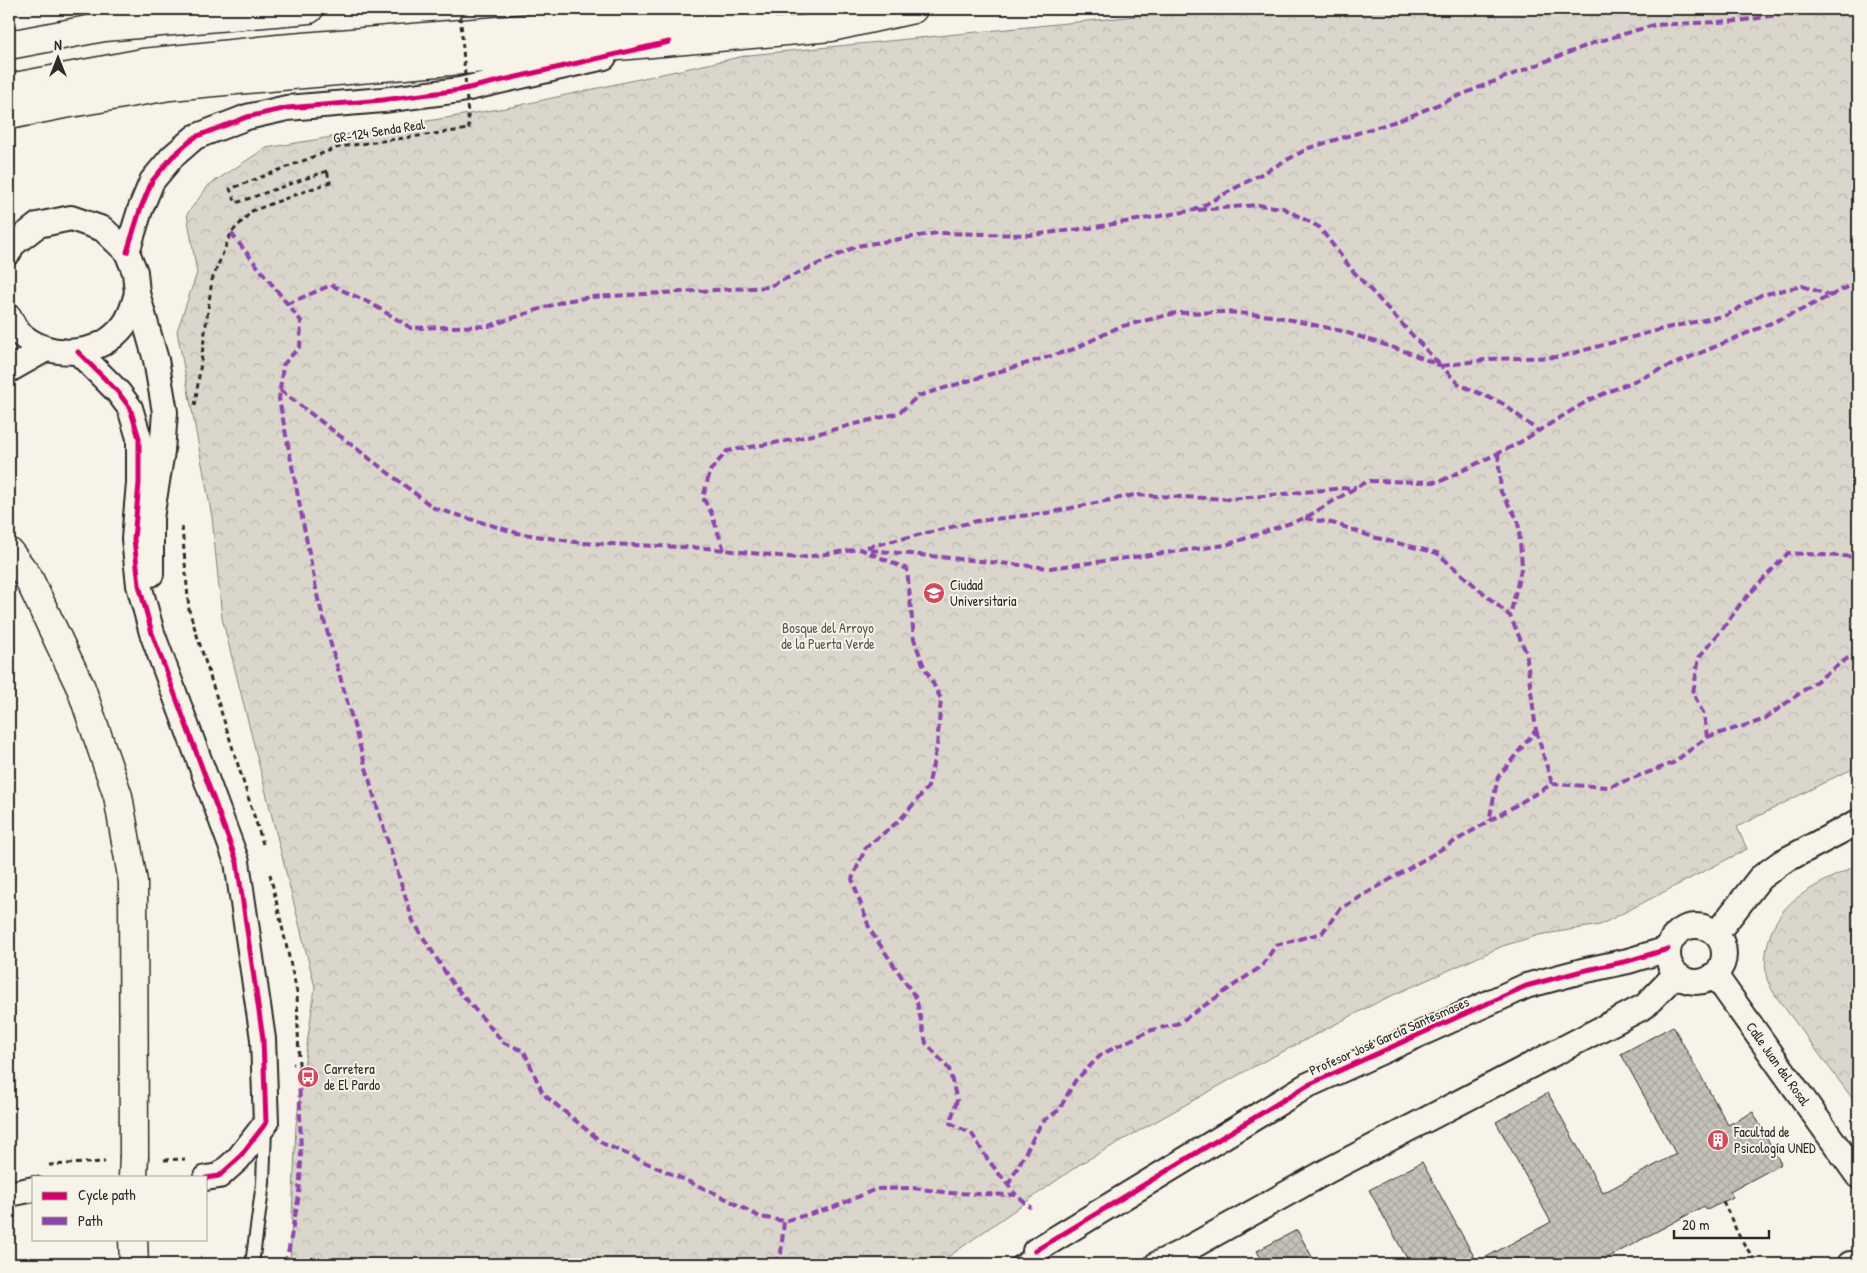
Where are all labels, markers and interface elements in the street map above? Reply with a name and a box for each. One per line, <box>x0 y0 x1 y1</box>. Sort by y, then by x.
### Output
north arrow <box>32 32 82 82</box>
text: N <box>54 35 62 54</box>
street label: GR-124 Senda Real <box>332 114 426 147</box>
place label: Ciudad Universitaria <box>950 575 1017 610</box>
school or university icon: Ciudad Universitaria <box>922 581 946 605</box>
park label: Bosque del Arroyo de la Puerta Verde <box>781 618 875 653</box>
street label: Profesor José García Santesmases <box>1306 992 1472 1079</box>
street label: Calle Juan del Rosal <box>1742 1018 1815 1109</box>
place label: Carretera de El Pardo <box>324 1059 380 1094</box>
bus stop icon: Carretera de El Pardo <box>296 1065 320 1089</box>
place label: Facultad de Psicología UNED <box>1733 1122 1816 1158</box>
building icon: Facultad de Psicología UNED <box>1706 1128 1730 1152</box>
legend <box>32 1176 208 1240</box>
text: Cycle path <box>78 1184 136 1205</box>
scale bar <box>1674 1208 1770 1240</box>
text: Path <box>78 1210 103 1231</box>
text: 20 m <box>1682 1214 1709 1235</box>

